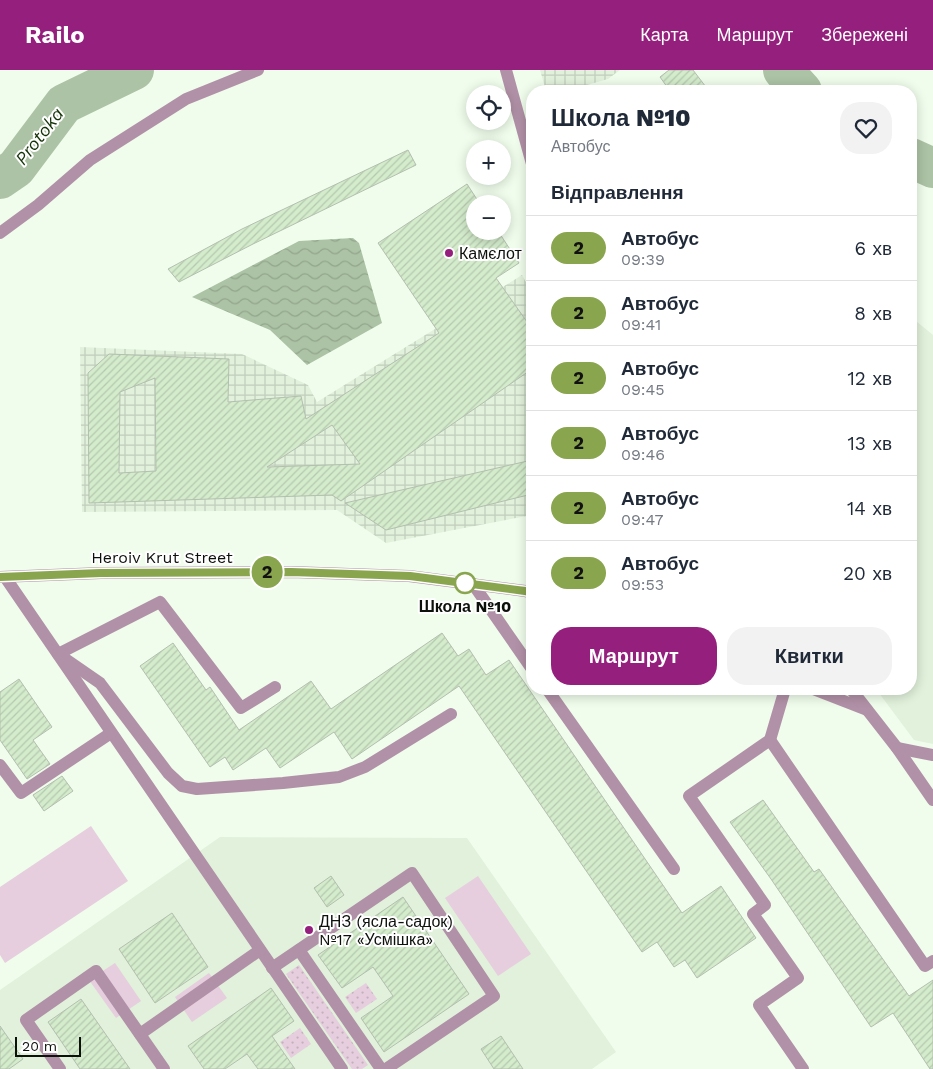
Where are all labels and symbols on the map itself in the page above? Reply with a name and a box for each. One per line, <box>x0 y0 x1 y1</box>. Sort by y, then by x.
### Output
water label: Protoka <box>10 103 68 169</box>
place label: Камєлот <box>459 244 522 263</box>
marker: Камєлот <box>443 247 455 259</box>
street label: Heroiv Krut Street <box>91 548 233 567</box>
line badge: 2 <box>251 556 283 588</box>
marker: Школа №10 <box>454 572 476 594</box>
place label: Школа №10 <box>419 597 511 616</box>
place label: ДНЗ (ясла-садок) №17 «Усмішка» <box>319 912 453 949</box>
marker: ДНЗ (ясла-садок) №17 «Усмішка» <box>303 924 315 936</box>
scale bar <box>15 1034 81 1057</box>

